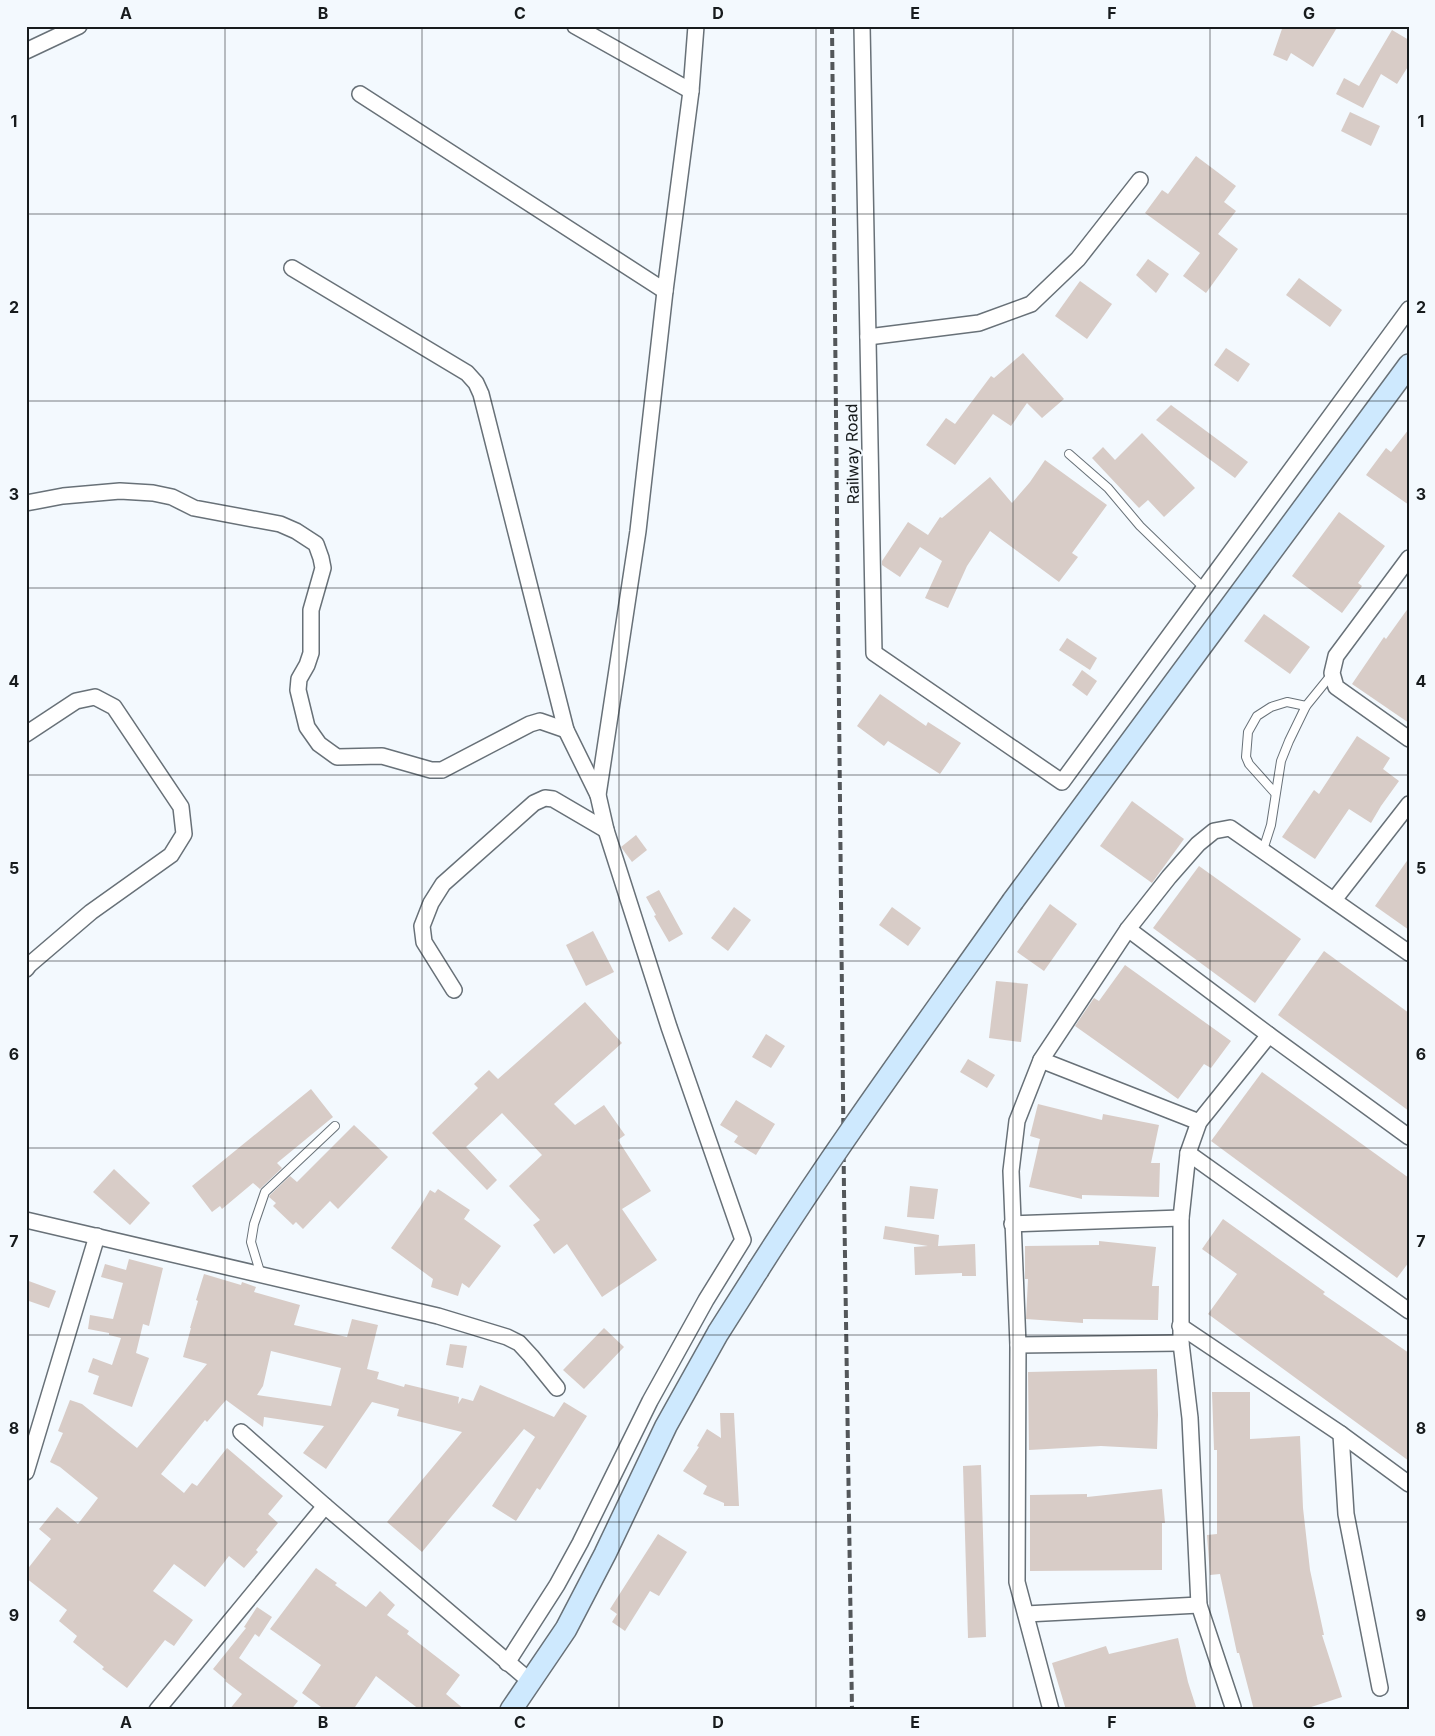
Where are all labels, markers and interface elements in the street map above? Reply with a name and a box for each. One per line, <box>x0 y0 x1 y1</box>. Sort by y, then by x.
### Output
text: A <box>120 3 132 23</box>
text: B <box>318 3 328 23</box>
text: C <box>514 3 526 23</box>
text: D <box>712 3 724 23</box>
text: E <box>910 3 920 23</box>
text: F <box>1107 3 1117 23</box>
text: G <box>1303 3 1315 23</box>
text: 1 <box>11 111 17 131</box>
text: 1 <box>1418 111 1424 131</box>
text: 2 <box>9 297 19 317</box>
text: 2 <box>1416 297 1426 317</box>
street label: Railway Road <box>841 403 863 505</box>
text: 3 <box>9 484 19 504</box>
text: 3 <box>1416 484 1426 504</box>
text: 4 <box>9 671 20 691</box>
text: 4 <box>1416 671 1427 691</box>
text: 5 <box>9 858 19 878</box>
text: 5 <box>1416 858 1426 878</box>
text: 6 <box>9 1044 19 1064</box>
text: 6 <box>1416 1044 1426 1064</box>
text: 7 <box>9 1231 19 1251</box>
text: 7 <box>1416 1231 1426 1251</box>
text: 8 <box>9 1418 19 1438</box>
text: 8 <box>1416 1418 1426 1438</box>
text: 9 <box>9 1605 19 1625</box>
text: 9 <box>1416 1605 1426 1625</box>
text: A <box>120 1712 132 1732</box>
text: B <box>318 1712 328 1732</box>
text: C <box>514 1712 526 1732</box>
text: D <box>712 1712 724 1732</box>
text: E <box>910 1712 920 1732</box>
text: F <box>1107 1712 1117 1732</box>
text: G <box>1303 1712 1315 1732</box>

